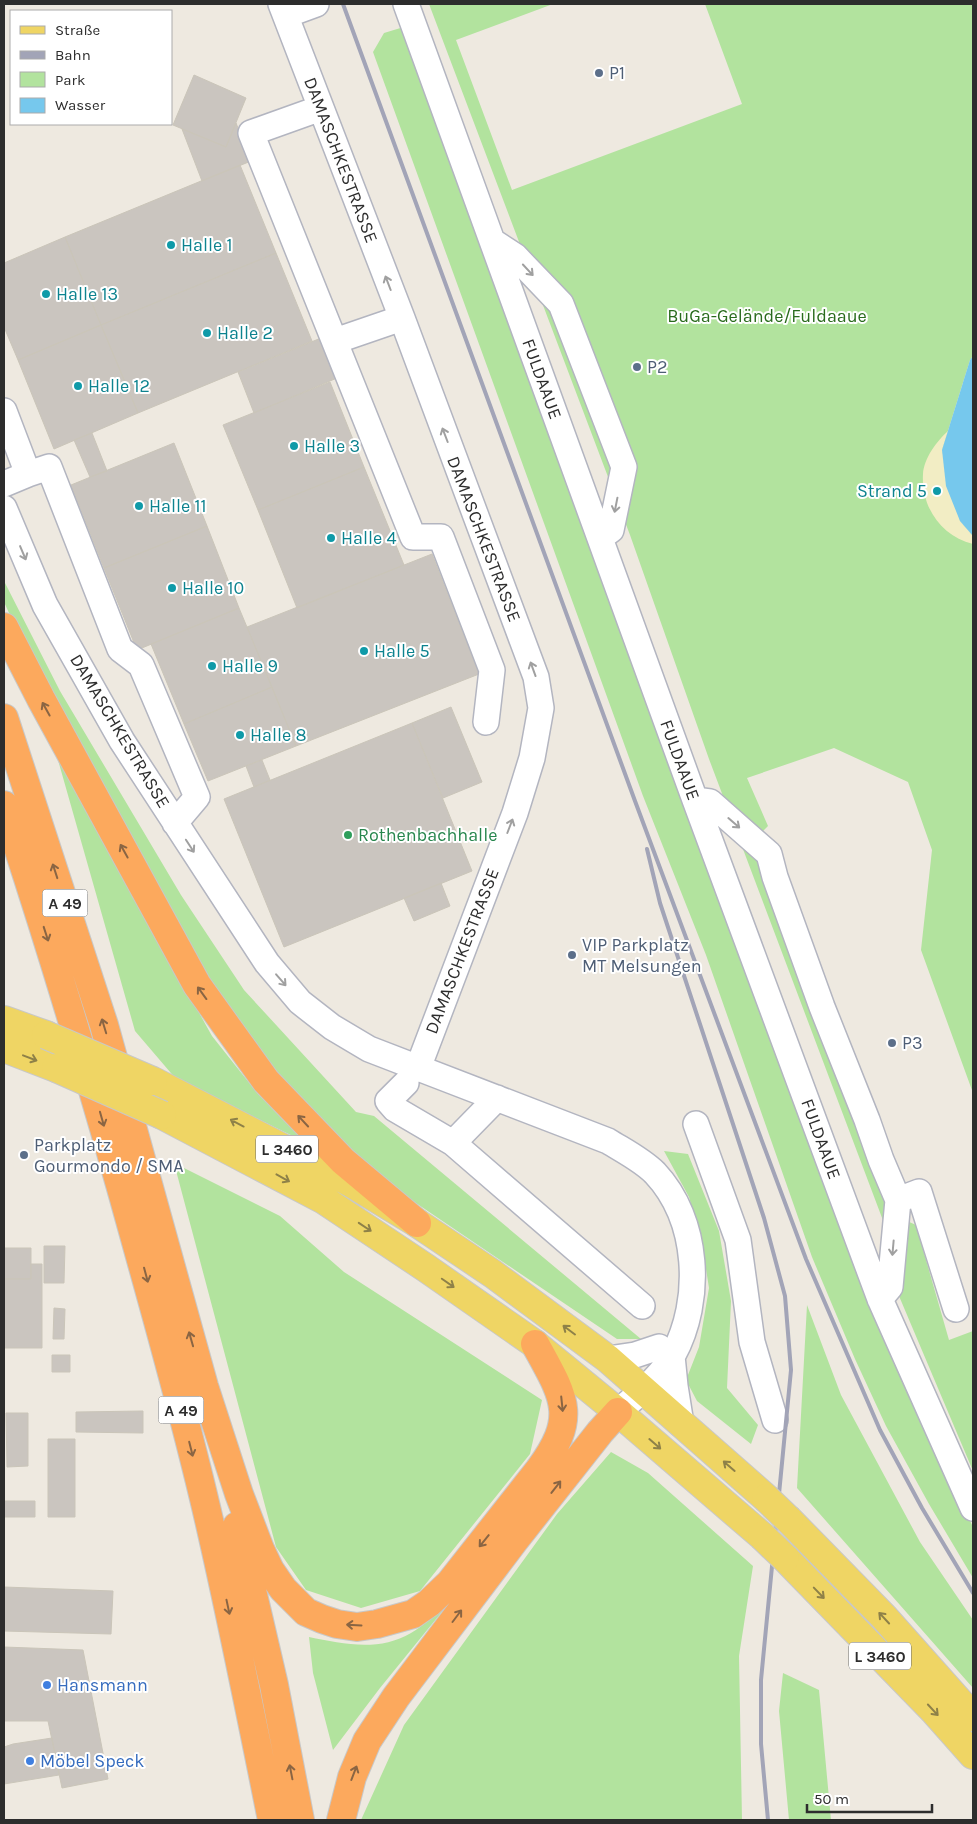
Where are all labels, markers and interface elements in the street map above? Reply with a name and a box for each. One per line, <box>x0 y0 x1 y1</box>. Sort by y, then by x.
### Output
legend <box>10 10 172 125</box>
text: Straße <box>55 21 100 39</box>
text: Bahn <box>55 46 91 64</box>
place label: P1 <box>609 62 625 84</box>
marker: P1 <box>593 67 605 79</box>
text: Park <box>55 71 85 89</box>
street label: DAMASCHKESTRASSE <box>299 74 383 246</box>
text: Wasser <box>55 96 106 114</box>
place label: Halle 1 <box>181 234 233 256</box>
marker: Halle 1 <box>165 239 177 251</box>
one-way arrow <box>522 264 534 276</box>
one-way arrow <box>383 276 392 291</box>
place label: Halle 13 <box>56 283 118 305</box>
marker: Halle 13 <box>40 288 52 300</box>
park label: BuGa-Gelände/Fuldaaue <box>667 305 867 327</box>
place label: Halle 2 <box>217 322 273 344</box>
marker: Halle 2 <box>201 327 213 339</box>
street label: FULDAAUE <box>517 336 567 422</box>
place label: P2 <box>647 356 667 378</box>
marker: P2 <box>631 361 643 373</box>
place label: Halle 12 <box>88 375 150 397</box>
marker: Halle 12 <box>72 380 84 392</box>
one-way arrow <box>440 428 449 443</box>
place label: Halle 3 <box>304 435 360 457</box>
marker: Halle 3 <box>288 440 300 452</box>
street label: DAMASCHKESTRASSE <box>442 453 526 625</box>
place label: Strand 5 <box>857 480 927 502</box>
marker: Strand 5 <box>931 485 943 497</box>
place label: Halle 11 <box>149 495 206 517</box>
one-way arrow <box>611 497 621 513</box>
marker: Halle 11 <box>133 500 145 512</box>
place label: Halle 4 <box>341 527 397 549</box>
marker: Halle 4 <box>325 532 337 544</box>
one-way arrow <box>18 545 28 560</box>
place label: Halle 10 <box>182 577 244 599</box>
marker: Halle 10 <box>166 582 178 594</box>
place label: Halle 5 <box>374 640 430 662</box>
marker: Halle 5 <box>358 645 370 657</box>
street label: DAMASCHKESTRASSE <box>65 650 175 812</box>
place label: Halle 9 <box>222 655 278 677</box>
marker: Halle 9 <box>206 660 218 672</box>
one-way arrow <box>528 662 537 677</box>
one-way arrow <box>40 702 50 716</box>
street label: FULDAAUE <box>655 717 705 803</box>
place label: Halle 8 <box>250 724 307 746</box>
marker: Halle 8 <box>234 729 246 741</box>
one-way arrow <box>727 817 740 828</box>
one-way arrow <box>506 819 515 835</box>
place label: Rothenbachhalle <box>358 824 497 846</box>
marker: Rothenbachhalle <box>342 829 354 841</box>
one-way arrow <box>185 838 195 852</box>
one-way arrow <box>118 844 128 859</box>
one-way arrow <box>50 864 59 880</box>
street label: DAMASCHKESTRASSE <box>420 865 504 1037</box>
road number: A 49 <box>42 890 88 916</box>
one-way arrow <box>42 926 51 941</box>
place label: VIP Parkplatz MT Melsungen <box>582 934 702 977</box>
marker: VIP Parkplatz MT Melsungen <box>566 949 578 961</box>
one-way arrow <box>276 973 287 986</box>
one-way arrow <box>197 987 208 1000</box>
one-way arrow <box>99 1018 109 1034</box>
place label: P3 <box>902 1032 923 1054</box>
marker: P3 <box>886 1037 898 1049</box>
one-way arrow <box>22 1054 37 1063</box>
street label: FULDAAUE <box>796 1096 846 1182</box>
one-way arrow <box>97 1110 107 1126</box>
one-way arrow <box>297 1114 309 1127</box>
one-way arrow <box>230 1118 245 1127</box>
place label: Parkplatz Gourmondo / SMA <box>34 1134 184 1177</box>
road number: L 3460 <box>256 1136 318 1162</box>
marker: Parkplatz Gourmondo / SMA <box>18 1149 30 1161</box>
one-way arrow <box>276 1173 291 1183</box>
one-way arrow <box>358 1222 372 1233</box>
one-way arrow <box>889 1240 898 1256</box>
one-way arrow <box>141 1267 151 1283</box>
one-way arrow <box>440 1278 454 1288</box>
one-way arrow <box>562 1325 576 1335</box>
one-way arrow <box>185 1331 195 1347</box>
road number: A 49 <box>158 1396 204 1424</box>
one-way arrow <box>557 1396 567 1412</box>
one-way arrow <box>648 1438 661 1449</box>
one-way arrow <box>187 1441 196 1457</box>
one-way arrow <box>723 1460 736 1471</box>
one-way arrow <box>551 1481 562 1494</box>
one-way arrow <box>479 1534 490 1547</box>
one-way arrow <box>813 1587 825 1599</box>
one-way arrow <box>224 1599 233 1615</box>
one-way arrow <box>452 1609 462 1623</box>
one-way arrow <box>879 1612 890 1625</box>
one-way arrow <box>347 1621 363 1630</box>
road number: L 3460 <box>849 1642 911 1670</box>
place label: Hansmann <box>57 1674 148 1696</box>
marker: Hansmann <box>41 1679 53 1691</box>
one-way arrow <box>927 1703 939 1716</box>
place label: Möbel Speck <box>40 1750 144 1772</box>
marker: Möbel Speck <box>24 1755 36 1767</box>
one-way arrow <box>285 1765 295 1781</box>
one-way arrow <box>350 1766 359 1782</box>
scale bar <box>807 1782 932 1814</box>
text: 50 m <box>814 1790 849 1808</box>

